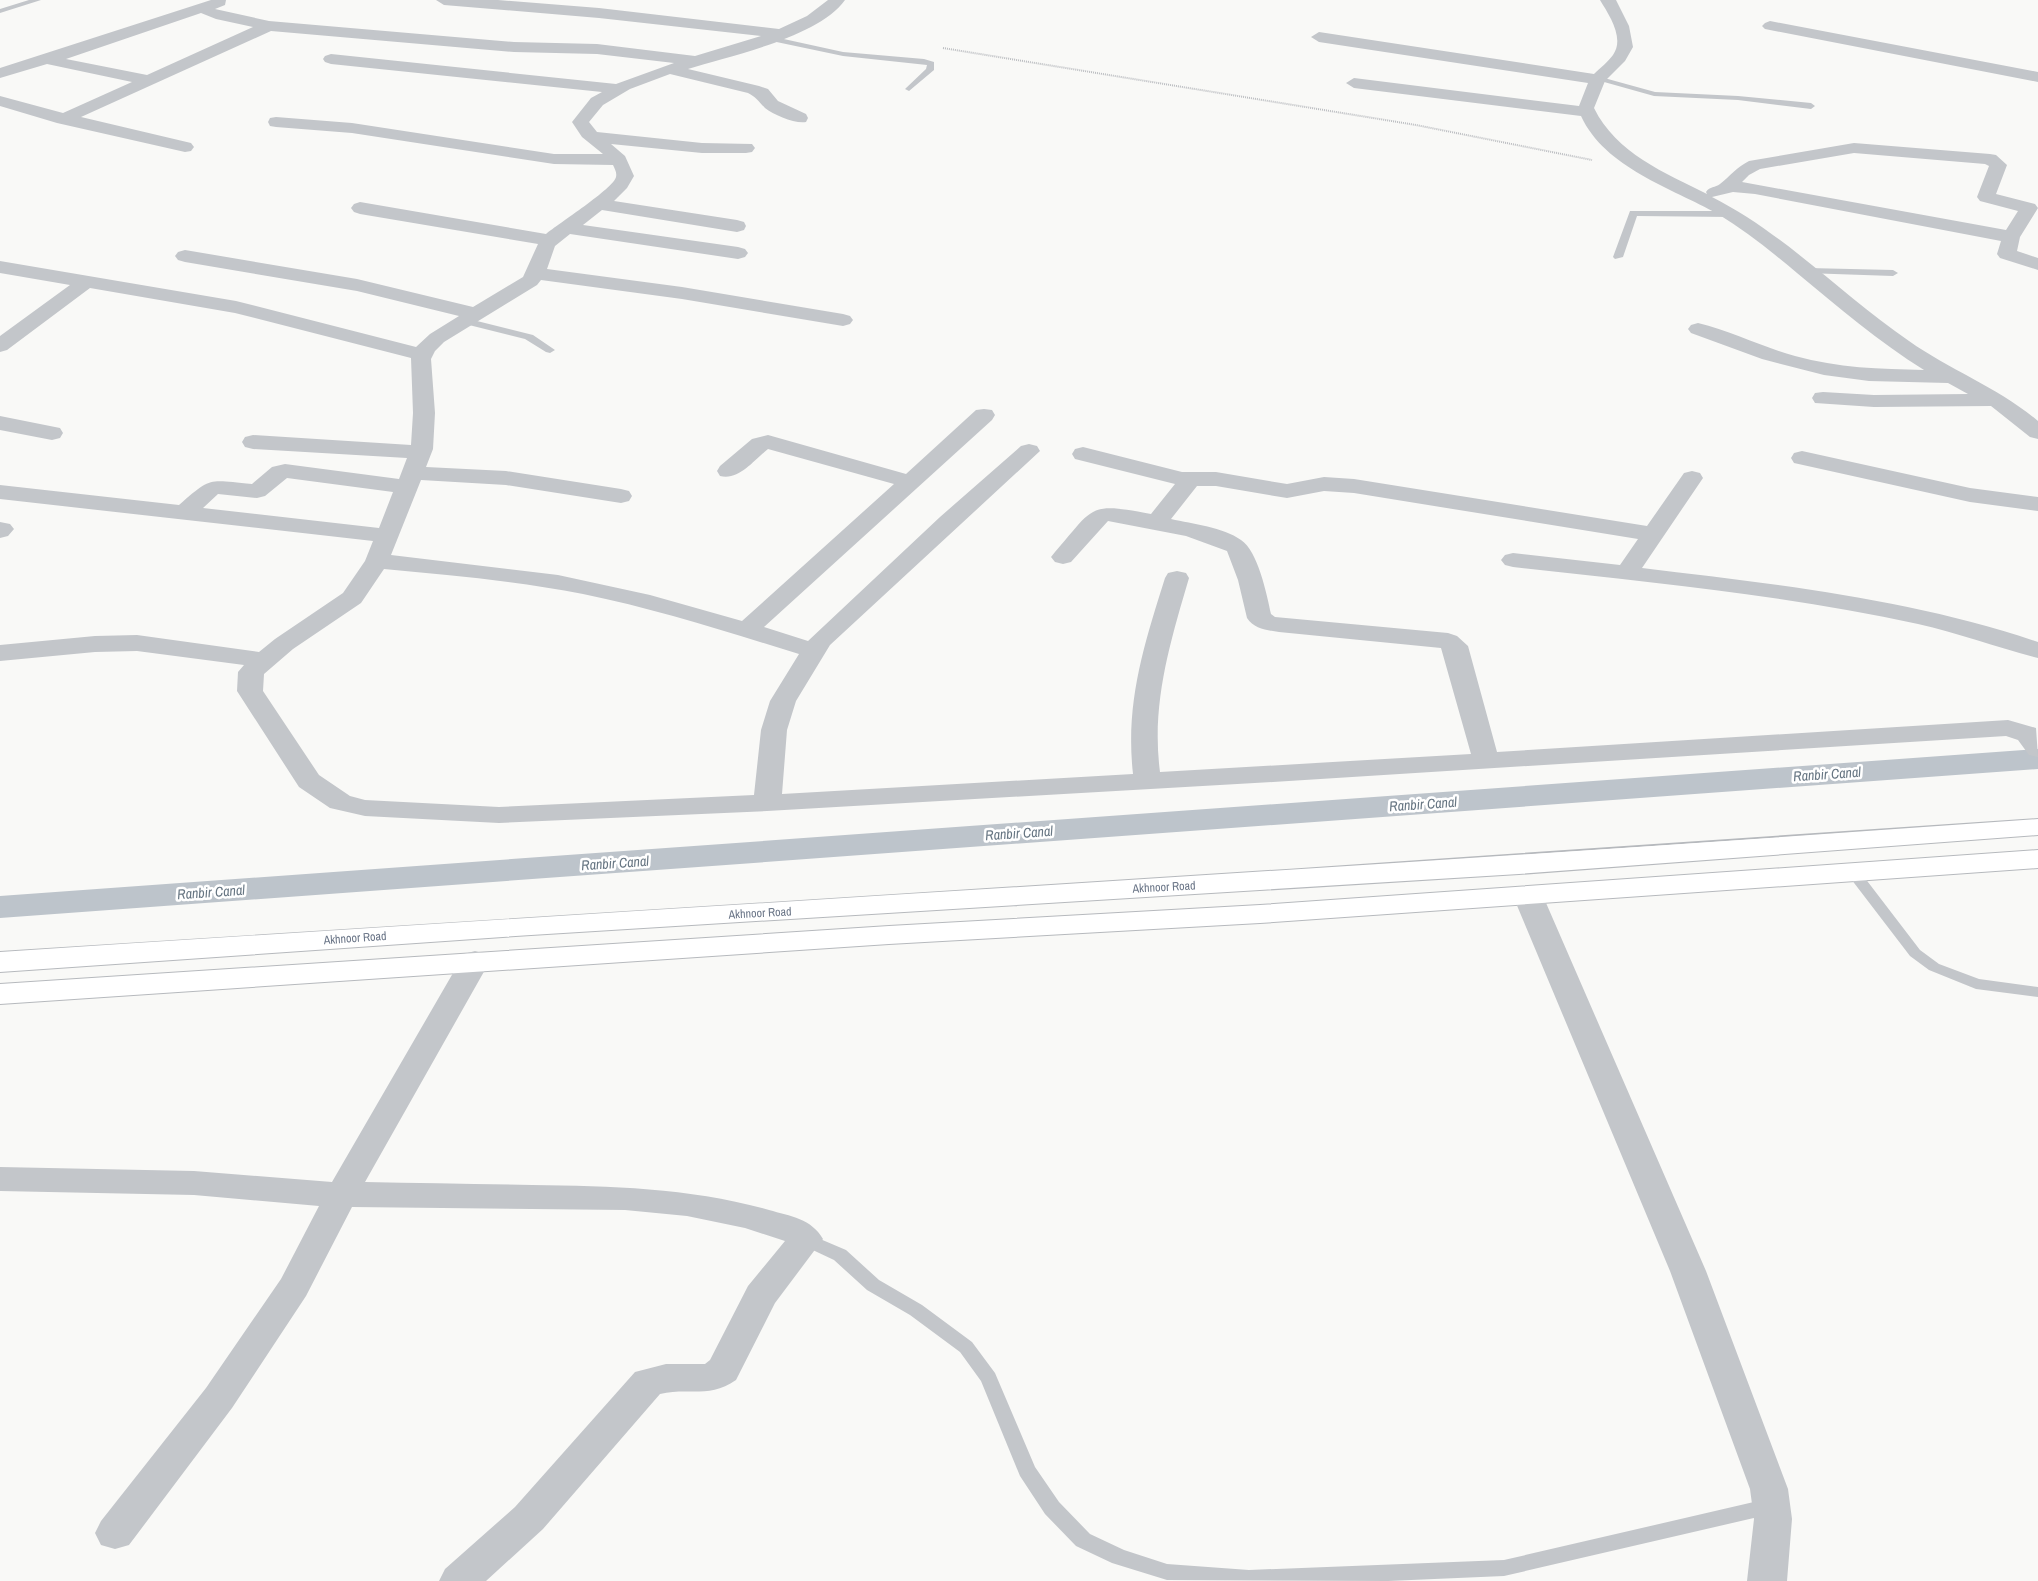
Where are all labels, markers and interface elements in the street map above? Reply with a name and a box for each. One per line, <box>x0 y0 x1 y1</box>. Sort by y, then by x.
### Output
water label: Ranbir Canal <box>1793 763 1862 785</box>
water label: Ranbir Canal <box>1389 793 1458 815</box>
water label: Ranbir Canal <box>985 822 1054 844</box>
water label: Ranbir Canal <box>581 852 650 874</box>
street label: Akhnoor Road <box>1131 877 1196 897</box>
water label: Ranbir Canal <box>177 881 246 903</box>
street label: Akhnoor Road <box>727 903 792 923</box>
street label: Akhnoor Road <box>322 928 387 948</box>

